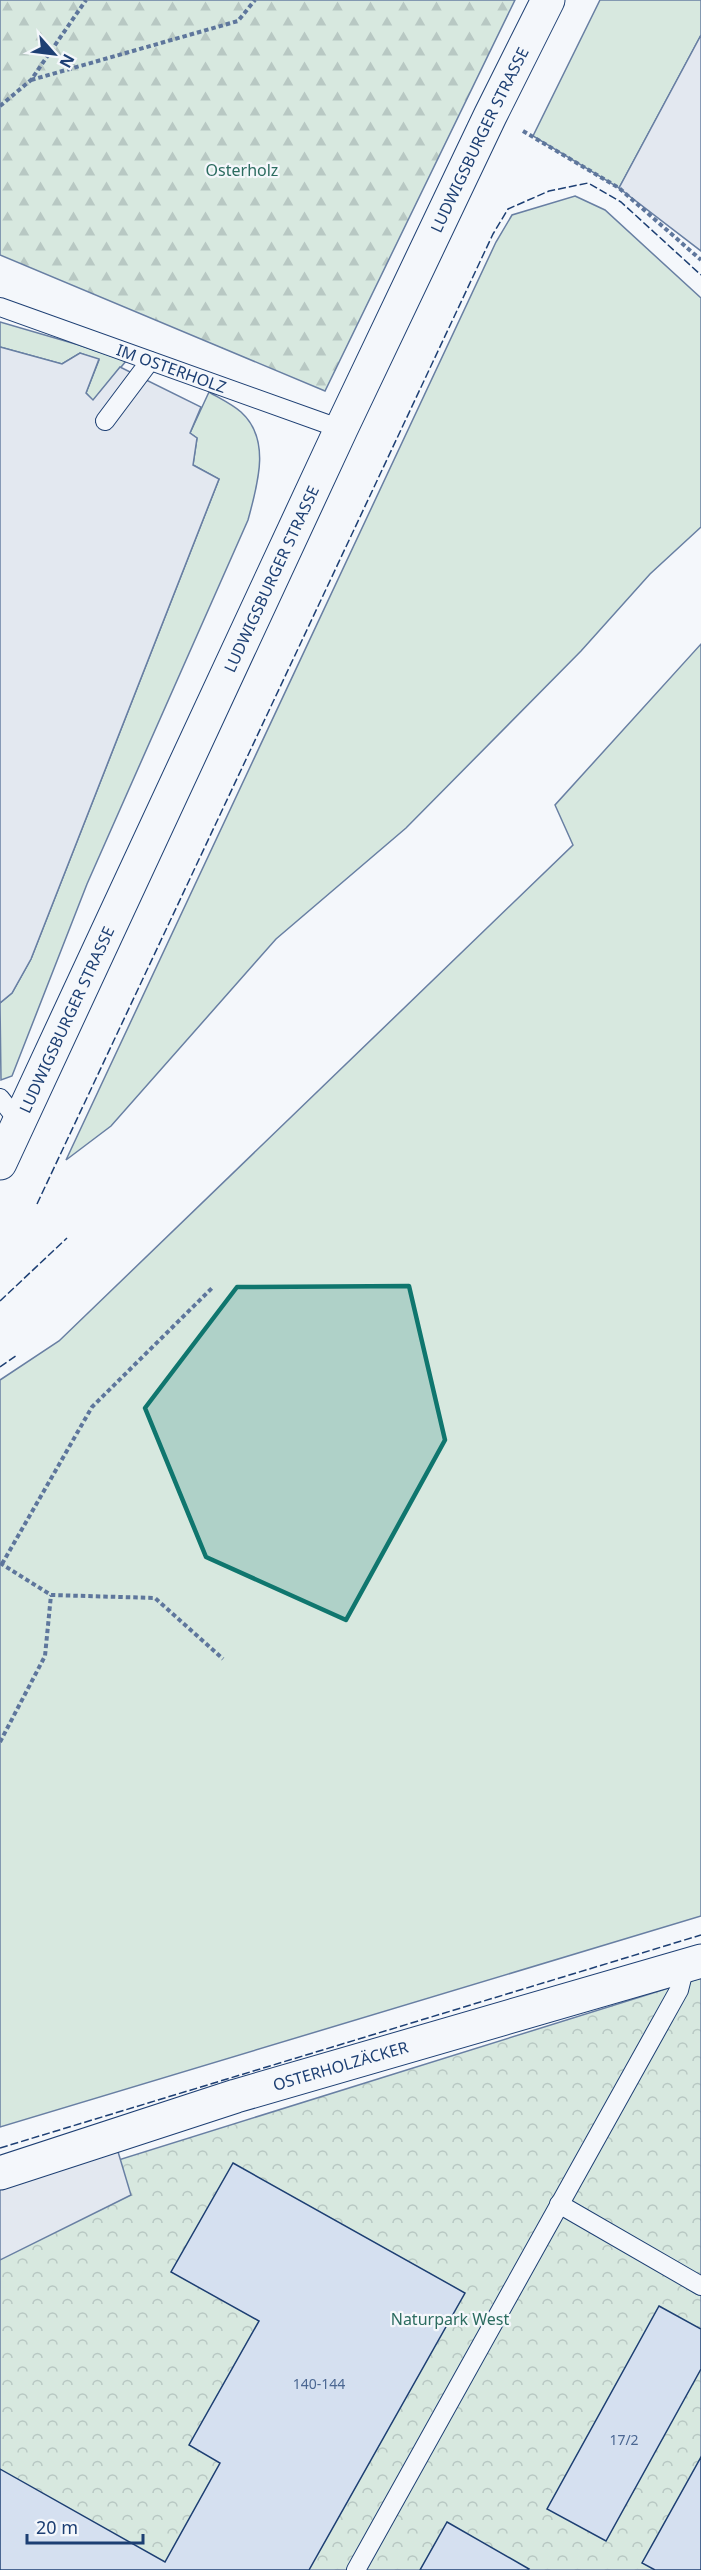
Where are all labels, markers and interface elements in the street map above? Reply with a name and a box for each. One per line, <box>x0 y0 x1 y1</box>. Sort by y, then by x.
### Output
north arrow <box>24 24 84 84</box>
street label: LUDWIGSBURGER STRASSE <box>425 43 534 236</box>
text: N <box>54 50 80 72</box>
park label: Osterholz <box>206 159 278 181</box>
street label: IM OSTERHOLZ <box>113 339 229 398</box>
street label: LUDWIGSBURGER STRASSE <box>219 482 324 676</box>
street label: LUDWIGSBURGER STRASSE <box>14 923 119 1117</box>
street label: OSTERHOLZÄCKER <box>270 2036 411 2096</box>
park label: Naturpark West <box>391 2308 510 2330</box>
house number: 140-144 <box>293 2374 345 2393</box>
house number: 17/2 <box>609 2430 639 2449</box>
scale bar <box>27 2507 142 2545</box>
text: 20 m <box>36 2515 78 2539</box>

